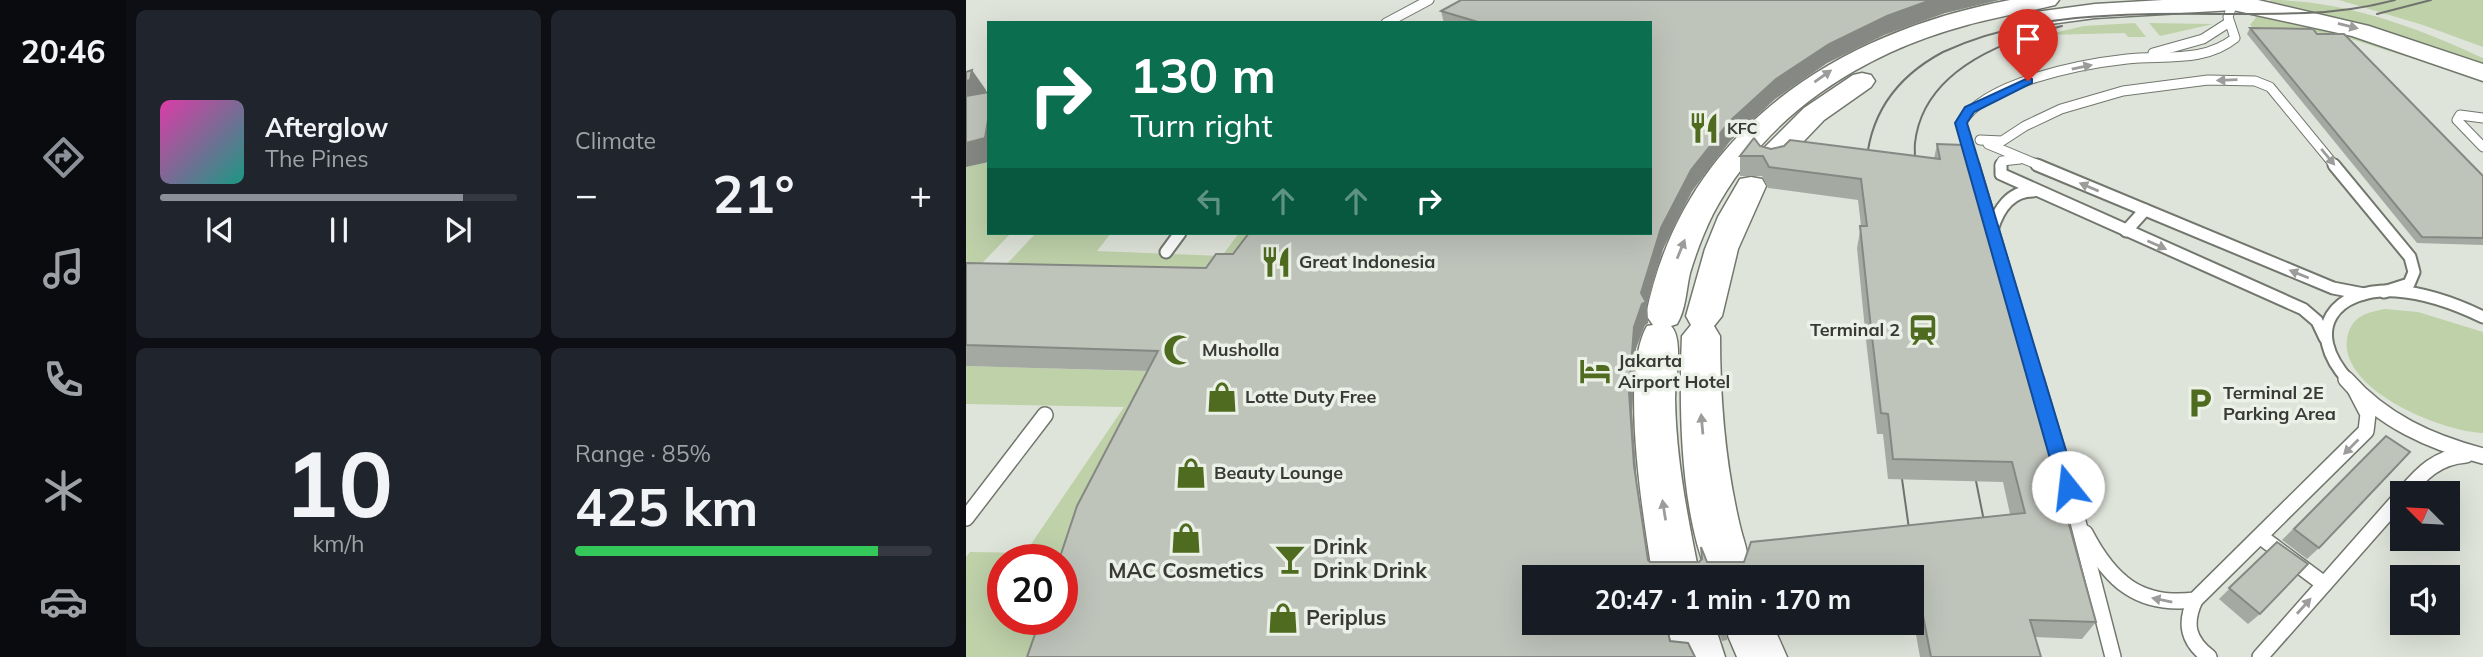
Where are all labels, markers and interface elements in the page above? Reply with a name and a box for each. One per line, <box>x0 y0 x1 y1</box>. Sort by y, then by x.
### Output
pin <box>1998 9 2058 81</box>
icon: arrive <box>2009 20 2047 58</box>
one-way arrow <box>2337 21 2359 32</box>
text: 20:46 <box>21 31 105 71</box>
text: 130 m <box>1130 44 1276 105</box>
icon: right <box>1015 49 1106 140</box>
one-way arrow <box>2071 61 2093 72</box>
one-way arrow <box>1814 69 1832 83</box>
one-way arrow <box>2215 74 2237 85</box>
text: Turn right <box>1130 105 1273 145</box>
text: Afterglow <box>265 111 388 144</box>
restaurant icon: KFC <box>1687 111 1721 145</box>
place label: KFC <box>1727 118 1758 138</box>
text: Climate <box>575 126 656 155</box>
icon: directions <box>39 133 88 182</box>
text: The Pines <box>265 144 369 173</box>
one-way arrow <box>2320 149 2335 166</box>
text: 21° <box>712 161 795 226</box>
text: − <box>575 170 598 218</box>
text: + <box>909 170 932 218</box>
one-way arrow <box>2079 181 2100 192</box>
icon: left <box>1191 182 1229 220</box>
icon: ahead <box>1264 182 1302 220</box>
icon: ahead <box>1337 182 1375 220</box>
icon: right <box>1410 182 1448 220</box>
icon: previous <box>201 211 239 249</box>
icon: pause <box>320 211 358 249</box>
icon: next <box>439 211 477 249</box>
one-way arrow <box>1676 238 1687 259</box>
one-way arrow <box>2147 239 2167 251</box>
icon: music <box>39 244 88 293</box>
restaurant icon: Great Indonesia <box>1259 245 1293 279</box>
place label: Great Indonesia <box>1299 250 1435 273</box>
one-way arrow <box>2289 269 2310 280</box>
station icon: Terminal 2 <box>1906 313 1940 347</box>
place label: Terminal 2 <box>1810 318 1900 341</box>
mosque icon: Musholla <box>1162 333 1196 367</box>
place label: Musholla <box>1202 338 1279 361</box>
place label: Jakarta Airport Hotel <box>1618 349 1730 393</box>
hotel icon: Jakarta Airport Hotel <box>1578 354 1612 388</box>
icon: phone <box>39 355 88 404</box>
shop icon: Lotte Duty Free <box>1205 380 1239 414</box>
place label: Terminal 2E Parking Area <box>2223 381 2336 425</box>
place label: Lotte Duty Free <box>1245 385 1376 408</box>
parking icon: Terminal 2E Parking Area <box>2183 386 2217 420</box>
one-way arrow <box>1696 413 1707 435</box>
text: 10 <box>284 426 393 540</box>
one-way arrow <box>2343 438 2359 455</box>
text: Range · 85% <box>575 439 711 468</box>
position arrow <box>2031 450 2105 524</box>
shop icon: Beauty Lounge <box>1174 456 1208 490</box>
place label: Beauty Lounge <box>1214 461 1343 484</box>
icon: climate <box>39 466 88 515</box>
text: 425 km <box>575 474 758 539</box>
north arrow <box>2390 481 2460 551</box>
map controls <box>2390 481 2460 635</box>
one-way arrow <box>1658 499 1669 521</box>
shop icon: MAC Cosmetics <box>1169 521 1203 555</box>
text: km/h <box>312 529 365 558</box>
place label: Drink Drink Drink <box>1313 533 1427 583</box>
bar icon: Drink Drink Drink <box>1273 542 1307 576</box>
speed limit sign: 20 <box>987 544 1078 635</box>
place label: MAC Cosmetics <box>1108 557 1264 583</box>
button: sound <box>2390 565 2460 635</box>
icon: car <box>39 577 88 626</box>
text: 20:47 · 1 min · 170 m <box>1595 583 1851 616</box>
one-way arrow <box>2151 595 2173 606</box>
one-way arrow <box>2296 597 2312 614</box>
shop icon: Periplus <box>1266 601 1300 635</box>
place label: Periplus <box>1306 604 1386 630</box>

